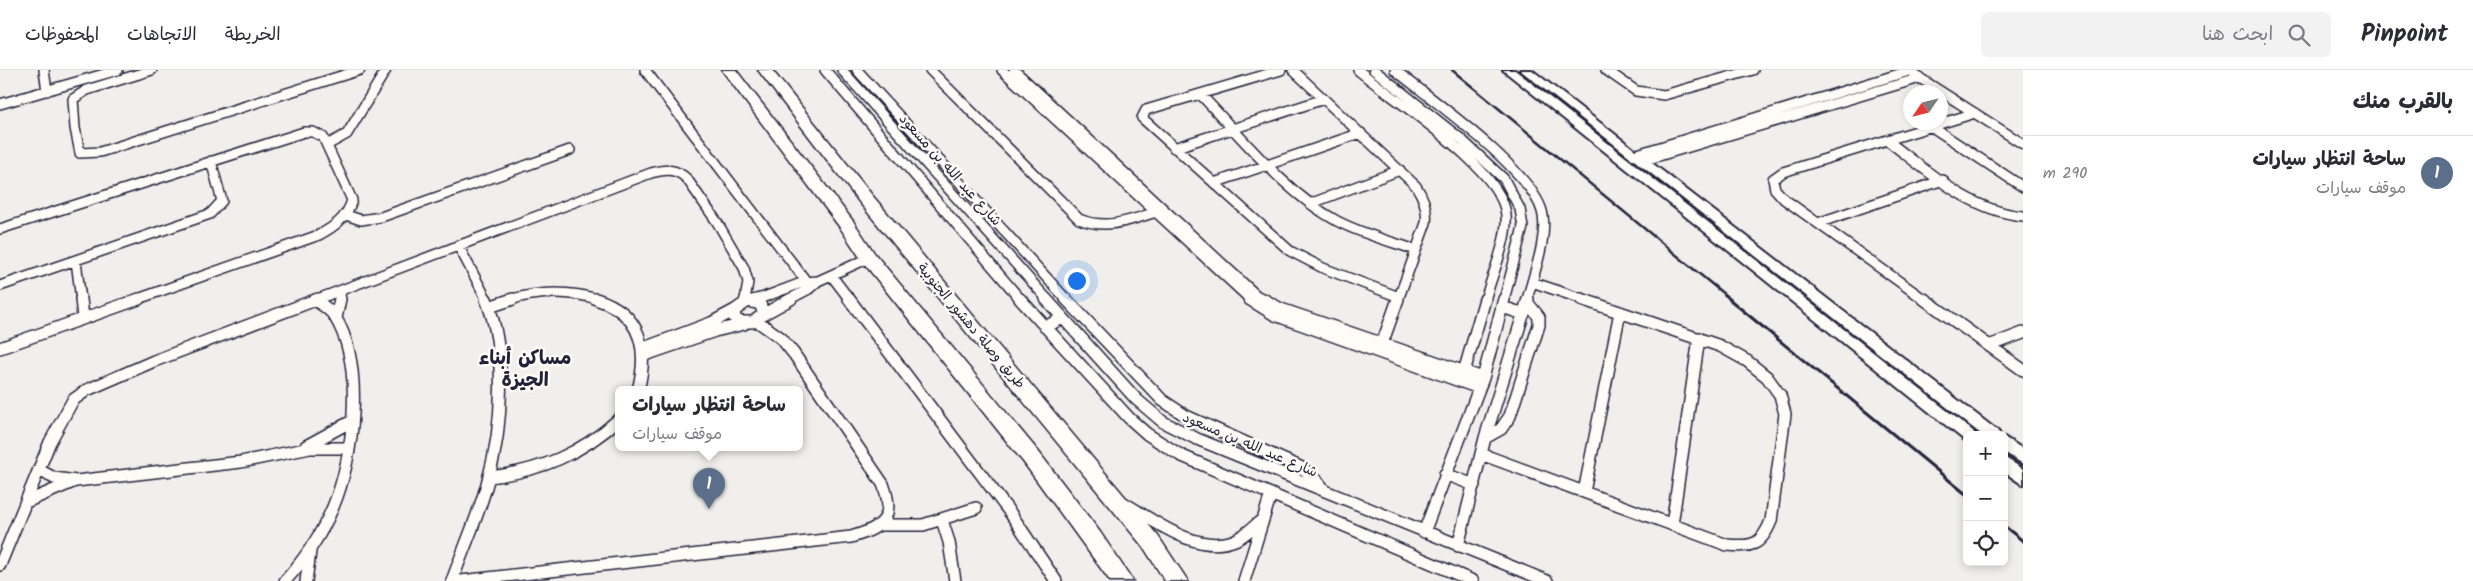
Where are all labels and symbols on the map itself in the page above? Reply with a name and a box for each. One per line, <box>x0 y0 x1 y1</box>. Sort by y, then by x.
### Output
north arrow <box>1903 85 1948 130</box>
street label: شارع عبد الله بن مسعود <box>893 109 1007 231</box>
street label: طريق وصلة دهشور الجنوبية <box>912 258 1030 394</box>
your location <box>1064 268 1090 294</box>
district label: مساكن أبناء الجيزة <box>479 344 571 396</box>
street label: شارع عبد الله بن مسعود <box>1179 407 1321 483</box>
pin: 1 <box>693 468 725 509</box>

